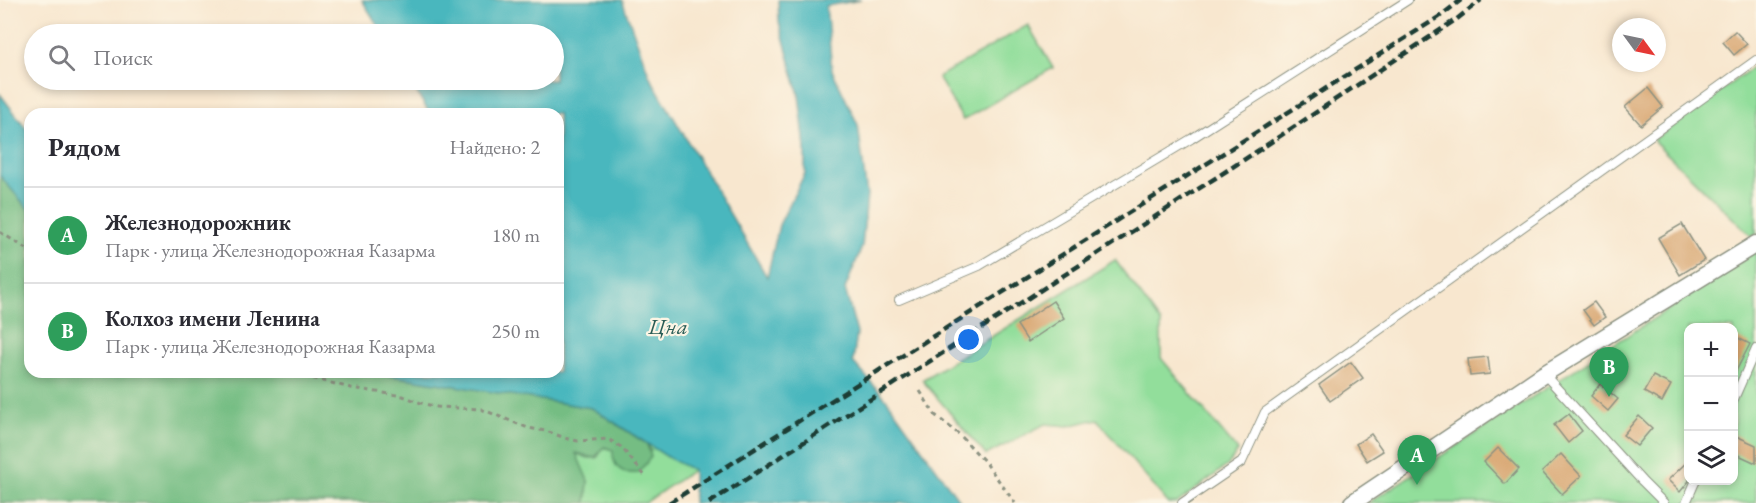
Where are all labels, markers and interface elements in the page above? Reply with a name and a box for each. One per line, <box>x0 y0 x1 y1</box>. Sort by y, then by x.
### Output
north arrow <box>1612 18 1666 72</box>
search box <box>24 24 564 90</box>
icon: search <box>45 41 78 74</box>
text: Поиск <box>93 43 153 72</box>
text: Рядом <box>48 130 121 164</box>
text: Найдено: 2 <box>449 134 540 160</box>
text: Железнодорожник <box>105 208 291 237</box>
text: A <box>60 222 75 248</box>
text: 180 m <box>492 222 540 248</box>
text: Парк · улица Железнодорожная Казарма <box>105 237 436 263</box>
text: Колхоз имени Ленина <box>105 304 320 333</box>
water label: Цна <box>647 312 688 341</box>
text: B <box>61 318 74 344</box>
text: 250 m <box>492 318 540 344</box>
map controls <box>1684 323 1738 485</box>
button: + <box>1684 323 1738 377</box>
your location <box>954 325 983 354</box>
text: Парк · улица Железнодорожная Казарма <box>105 333 436 359</box>
pin: B <box>1590 348 1628 397</box>
button: − <box>1684 377 1738 431</box>
button: layers <box>1684 431 1738 485</box>
pin: A <box>1398 436 1436 485</box>

